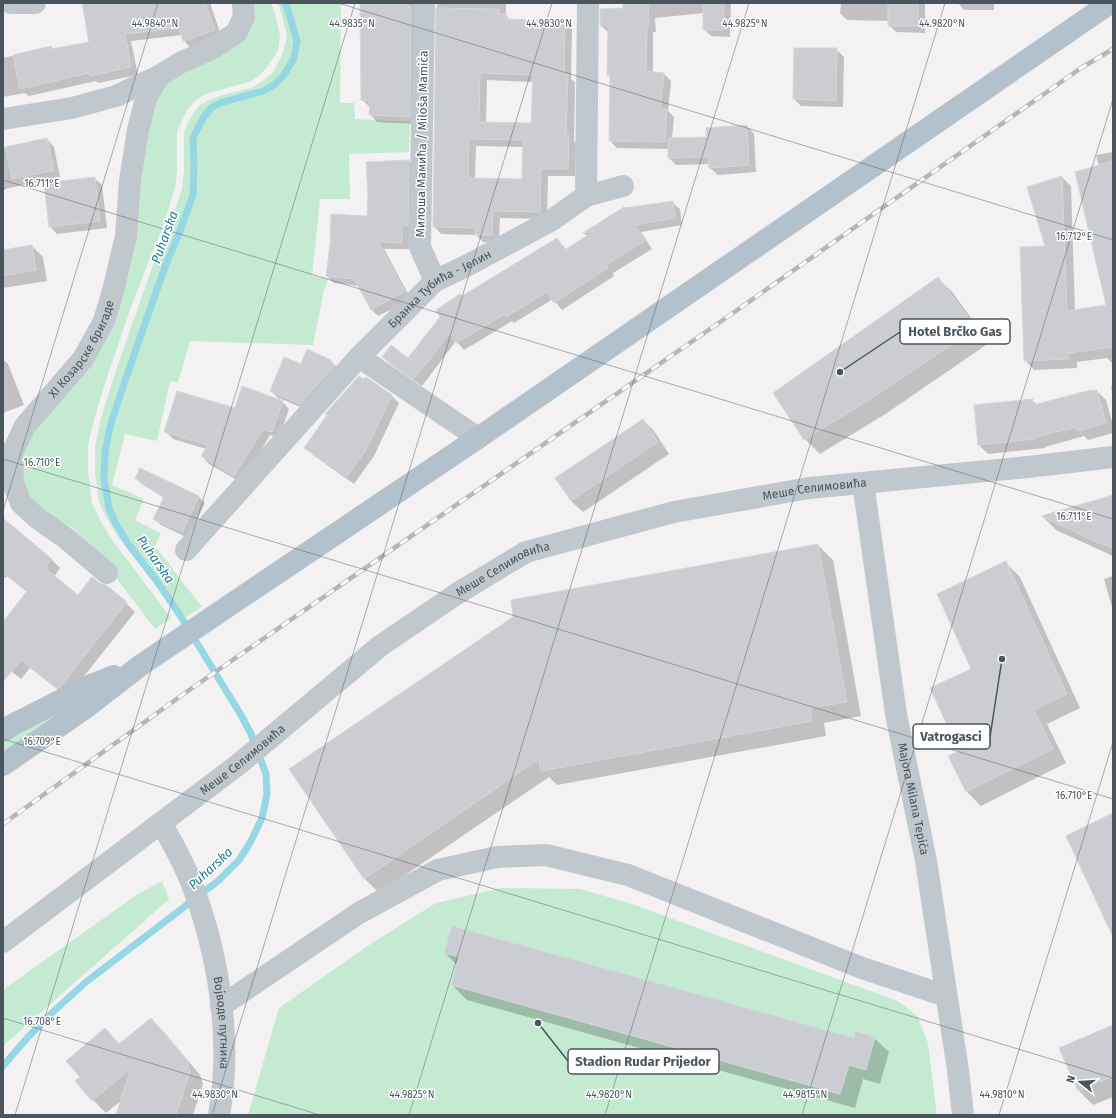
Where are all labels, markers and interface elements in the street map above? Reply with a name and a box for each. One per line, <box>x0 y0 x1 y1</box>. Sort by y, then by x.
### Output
text: 44.9840°N <box>132 18 178 30</box>
text: 44.9835°N <box>329 18 375 30</box>
text: 44.9830°N <box>526 18 572 30</box>
text: 44.9825°N <box>722 18 768 30</box>
text: 44.9820°N <box>919 18 965 30</box>
street label: Милоша Мамића / Miloša Mamića <box>413 50 431 238</box>
text: 16.711°E <box>24 178 60 190</box>
water label: Puharska <box>148 209 181 265</box>
text: 16.712°E <box>1056 231 1092 243</box>
street label: Бранка Тубића - Јелин <box>385 247 494 331</box>
street label: XI Козарске бригаде <box>46 299 117 401</box>
callout: Hotel Brčko Gas <box>900 319 1010 344</box>
text: Hotel Brčko Gas <box>908 324 1003 339</box>
text: 16.710°E <box>24 457 60 469</box>
street label: Меше Селимовића <box>761 476 867 503</box>
text: 16.711°E <box>1056 511 1092 523</box>
water label: Puharska <box>134 533 177 586</box>
street label: Меше Селимовића <box>453 539 551 600</box>
street label: Меше Селимовића <box>197 721 288 798</box>
callout: Vatrogasci <box>913 724 990 749</box>
text: Vatrogasci <box>919 729 982 744</box>
text: 16.709°E <box>23 736 61 748</box>
street label: Majora Milana Tepića <box>895 741 932 856</box>
text: 16.710°E <box>1056 790 1092 802</box>
water label: Puharska <box>185 844 235 893</box>
street label: Војводе путника <box>210 975 231 1069</box>
text: 16.708°E <box>23 1016 61 1028</box>
callout: Stadion Rudar Prijedor <box>568 1049 719 1074</box>
text: Stadion Rudar Prijedor <box>575 1054 712 1069</box>
north arrow <box>1060 1062 1100 1102</box>
text: N <box>1064 1074 1078 1085</box>
text: 44.9830°N <box>192 1089 238 1101</box>
text: 44.9825°N <box>389 1089 435 1101</box>
text: 44.9820°N <box>586 1089 632 1101</box>
text: 44.9815°N <box>783 1089 827 1101</box>
text: 44.9810°N <box>979 1089 1025 1101</box>

